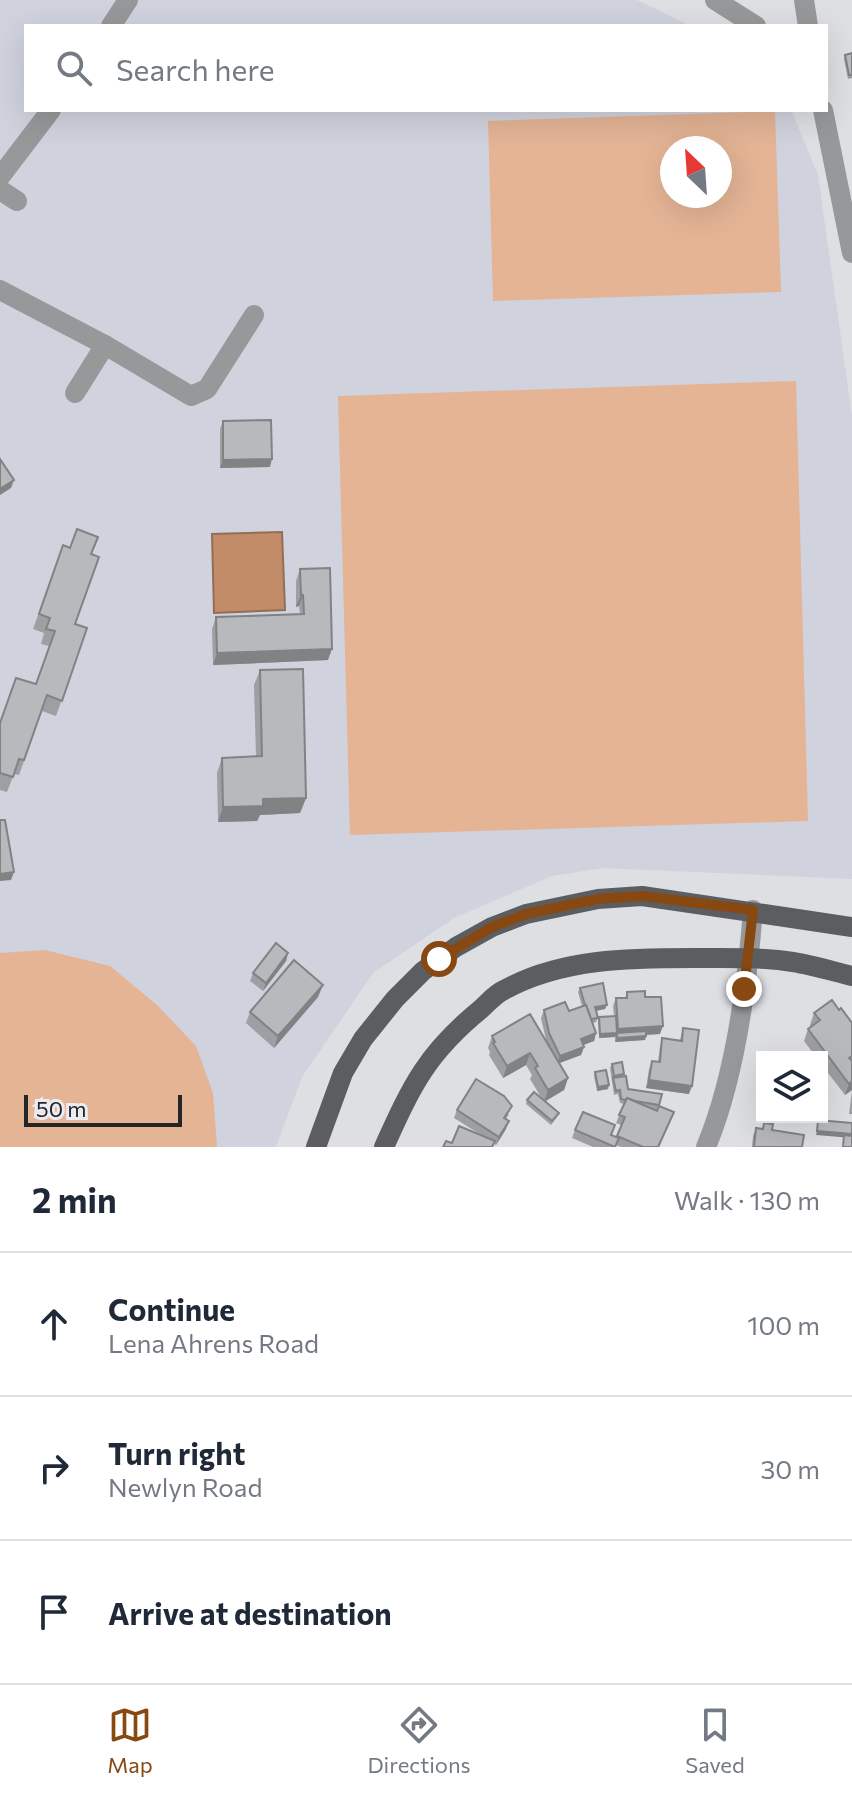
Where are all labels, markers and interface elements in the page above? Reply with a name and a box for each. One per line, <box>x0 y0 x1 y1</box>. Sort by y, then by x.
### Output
search box <box>24 24 828 112</box>
icon: search <box>52 46 96 90</box>
text: Search here <box>116 50 275 87</box>
north arrow <box>660 136 732 208</box>
route start <box>421 941 457 977</box>
route end <box>726 971 762 1007</box>
map controls <box>756 1051 828 1123</box>
button: layers <box>756 1051 828 1123</box>
scale bar <box>24 1091 182 1127</box>
text: 50 m <box>36 1095 86 1122</box>
text: 2 min <box>32 1178 117 1220</box>
text: Walk · 130 m <box>674 1184 820 1215</box>
text: Continue <box>108 1290 235 1327</box>
icon: ahead <box>32 1302 76 1346</box>
text: 100 m <box>747 1309 820 1340</box>
text: Lena Ahrens Road <box>108 1327 319 1358</box>
text: Turn right <box>108 1434 245 1471</box>
icon: right <box>32 1446 76 1490</box>
text: 30 m <box>761 1453 820 1484</box>
text: Newlyn Road <box>108 1471 262 1502</box>
icon: arrive <box>32 1590 76 1634</box>
text: Arrive at destination <box>108 1594 392 1631</box>
tab: Map <box>107 1703 153 1778</box>
tab: Directions <box>367 1703 471 1778</box>
tab: Saved <box>685 1703 745 1778</box>

